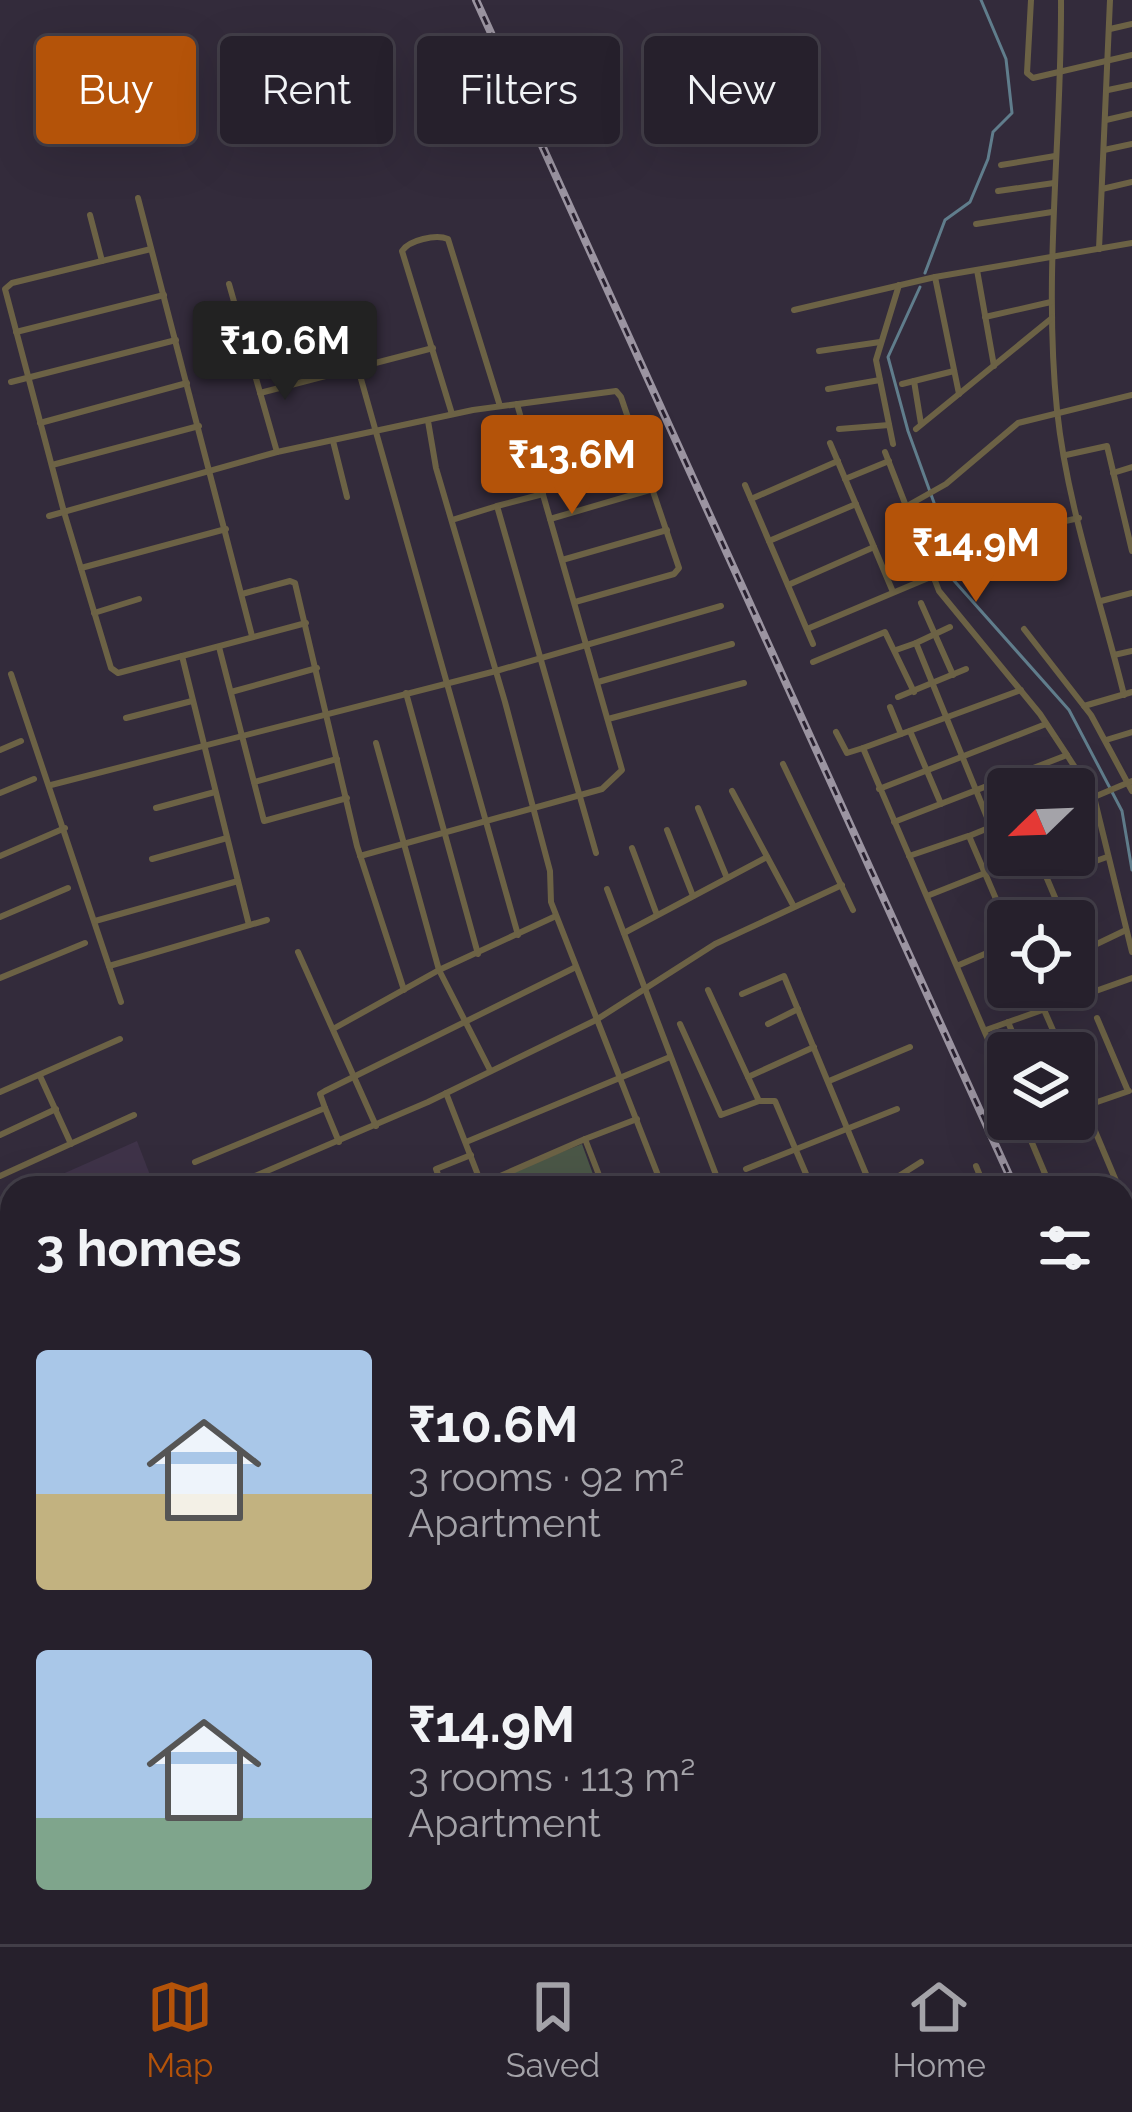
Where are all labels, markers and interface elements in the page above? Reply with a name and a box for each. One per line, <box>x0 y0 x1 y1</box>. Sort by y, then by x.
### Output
chip: Buy <box>36 36 196 144</box>
chip: Rent <box>220 36 393 144</box>
chip: Filters <box>417 36 620 144</box>
chip: New <box>644 36 818 144</box>
pin: ₹10.6M <box>187 301 383 403</box>
text: ₹10.6M <box>220 317 350 363</box>
pin: ₹13.6M <box>474 415 670 517</box>
text: ₹13.6M <box>508 431 636 477</box>
pin: ₹14.9M <box>878 503 1074 605</box>
text: ₹14.9M <box>912 519 1040 565</box>
north arrow <box>987 768 1095 876</box>
map controls <box>987 768 1095 1140</box>
button: locate <box>987 900 1095 1008</box>
button: layers <box>987 1032 1095 1140</box>
icon: filters <box>1032 1215 1098 1281</box>
text: 3 homes <box>36 1218 242 1278</box>
text: ₹10.6M <box>408 1394 578 1454</box>
icon: home <box>132 1398 276 1542</box>
text: 3 rooms · 92 m² <box>408 1454 684 1500</box>
text: Apartment <box>408 1500 601 1546</box>
text: ₹14.9M <box>408 1694 575 1754</box>
icon: home <box>132 1698 276 1842</box>
text: 3 rooms · 113 m² <box>408 1754 695 1800</box>
text: Apartment <box>408 1800 601 1846</box>
tab: Map <box>146 1974 213 2085</box>
tab: Saved <box>506 1974 600 2085</box>
tab: Home <box>892 1974 986 2085</box>

